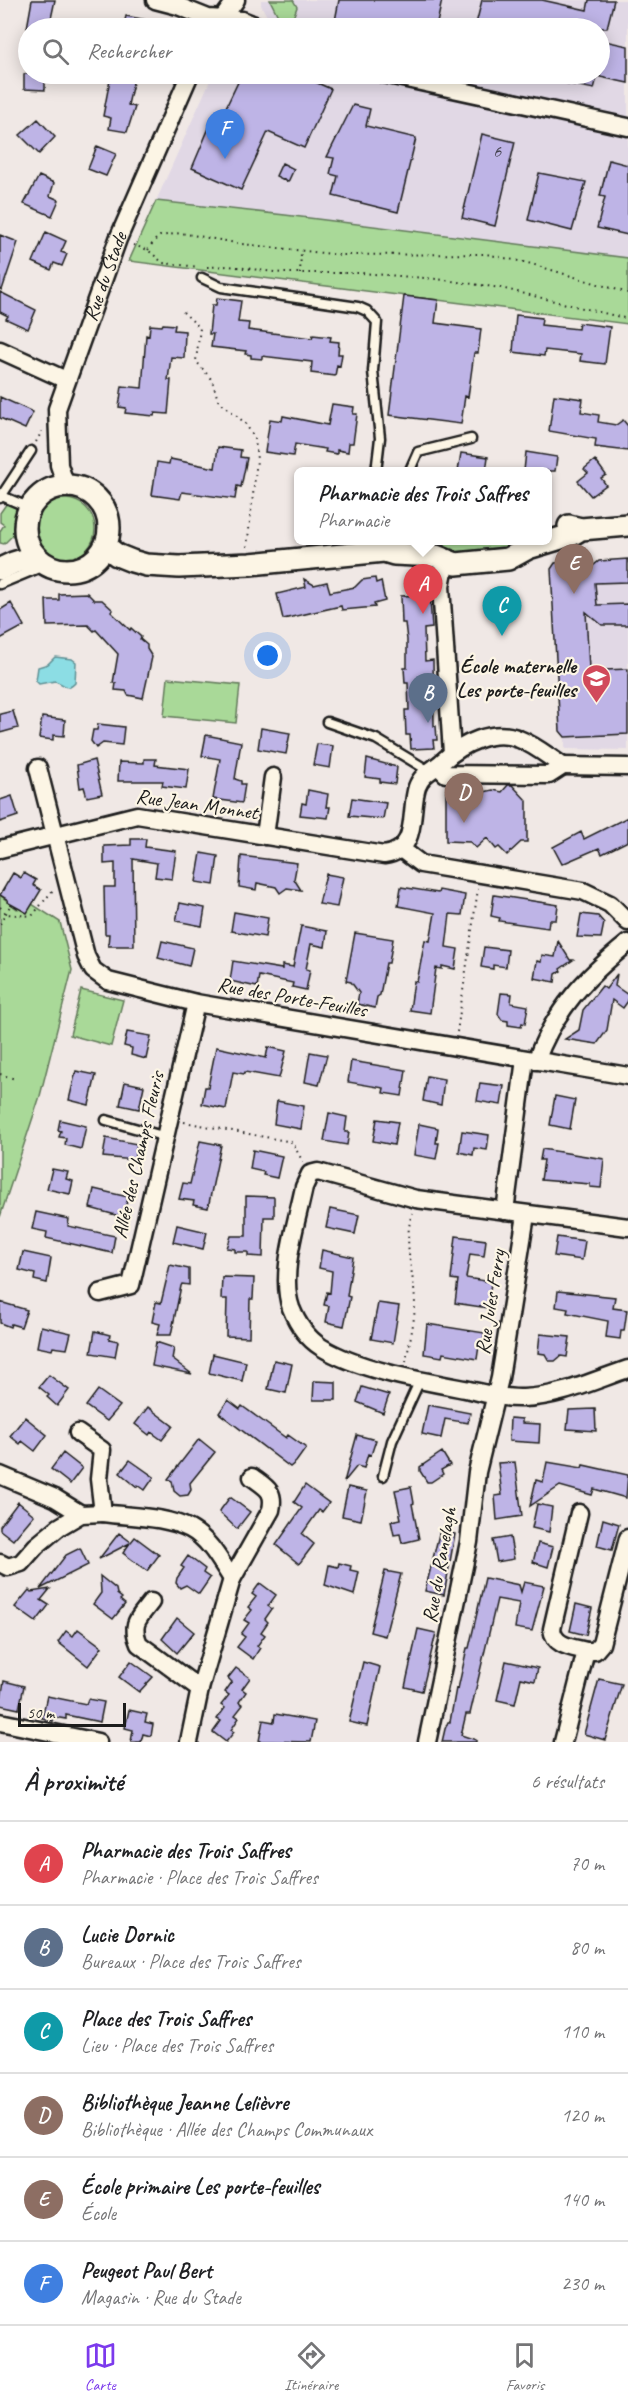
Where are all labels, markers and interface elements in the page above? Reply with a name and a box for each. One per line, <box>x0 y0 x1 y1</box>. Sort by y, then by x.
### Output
search box <box>18 18 610 84</box>
icon: search <box>39 35 72 68</box>
text: Rechercher <box>87 37 171 65</box>
pin: F <box>206 110 244 159</box>
house number: 6 <box>493 140 502 162</box>
street label: Rue du Stade <box>77 227 133 325</box>
popup <box>294 467 552 545</box>
text: Pharmacie des Trois Saffres <box>318 480 528 508</box>
text: Pharmacie <box>318 508 389 533</box>
pin: E <box>554 544 594 594</box>
pin: A <box>404 564 442 614</box>
pin: C <box>482 586 522 636</box>
your location <box>253 641 282 670</box>
place label: École maternelle Les porte-feuilles <box>457 653 579 703</box>
school or university icon: École maternelle Les porte-feuilles <box>581 662 613 704</box>
pin: B <box>408 674 448 723</box>
pin: D <box>444 774 484 823</box>
street label: Rue Jean Monnet <box>135 783 261 826</box>
street label: Rue des Porte-Feuilles <box>215 971 371 1023</box>
street label: Allée des Champs Fleuris <box>106 1067 170 1241</box>
street label: Rue Jules Ferry <box>469 1246 511 1356</box>
street label: Rue du Ranelagh <box>416 1504 462 1625</box>
scale bar <box>18 1700 126 1728</box>
text: 50 m <box>27 1703 54 1723</box>
text: À proximité <box>24 1765 123 1798</box>
text: 6 résultats <box>531 1769 604 1794</box>
text: Pharmacie des Trois Saffres <box>81 1837 291 1865</box>
text: A <box>38 1851 49 1876</box>
text: 70 m <box>570 1851 604 1876</box>
text: Pharmacie · Place des Trois Saffres <box>81 1865 318 1890</box>
text: Lucie Dornic <box>81 1921 174 1949</box>
text: B <box>38 1935 49 1960</box>
text: 80 m <box>570 1935 604 1960</box>
text: Bureaux · Place des Trois Saffres <box>81 1949 301 1974</box>
text: Place des Trois Saffres <box>81 2005 251 2033</box>
text: C <box>39 2019 48 2044</box>
text: 110 m <box>561 2019 604 2044</box>
text: Lieu · Place des Trois Saffres <box>81 2033 273 2058</box>
text: Bibliothèque Jeanne Lelièvre <box>81 2089 288 2117</box>
text: D <box>38 2103 49 2128</box>
text: 120 m <box>561 2103 604 2128</box>
text: Bibliothèque · Allée des Champs Communaux <box>81 2117 372 2142</box>
text: École primaire Les porte-feuilles <box>81 2173 319 2201</box>
text: E <box>38 2187 49 2212</box>
text: 140 m <box>561 2187 604 2212</box>
text: École <box>81 2201 116 2226</box>
text: Peugeot Paul Bert <box>81 2257 212 2285</box>
text: F <box>39 2271 48 2296</box>
text: 230 m <box>561 2271 604 2296</box>
text: Magasin · Rue du Stade <box>81 2285 241 2310</box>
tab: Carte <box>84 2339 117 2395</box>
tab: Itinéraire <box>284 2339 338 2395</box>
tab: Favoris <box>506 2339 544 2395</box>

